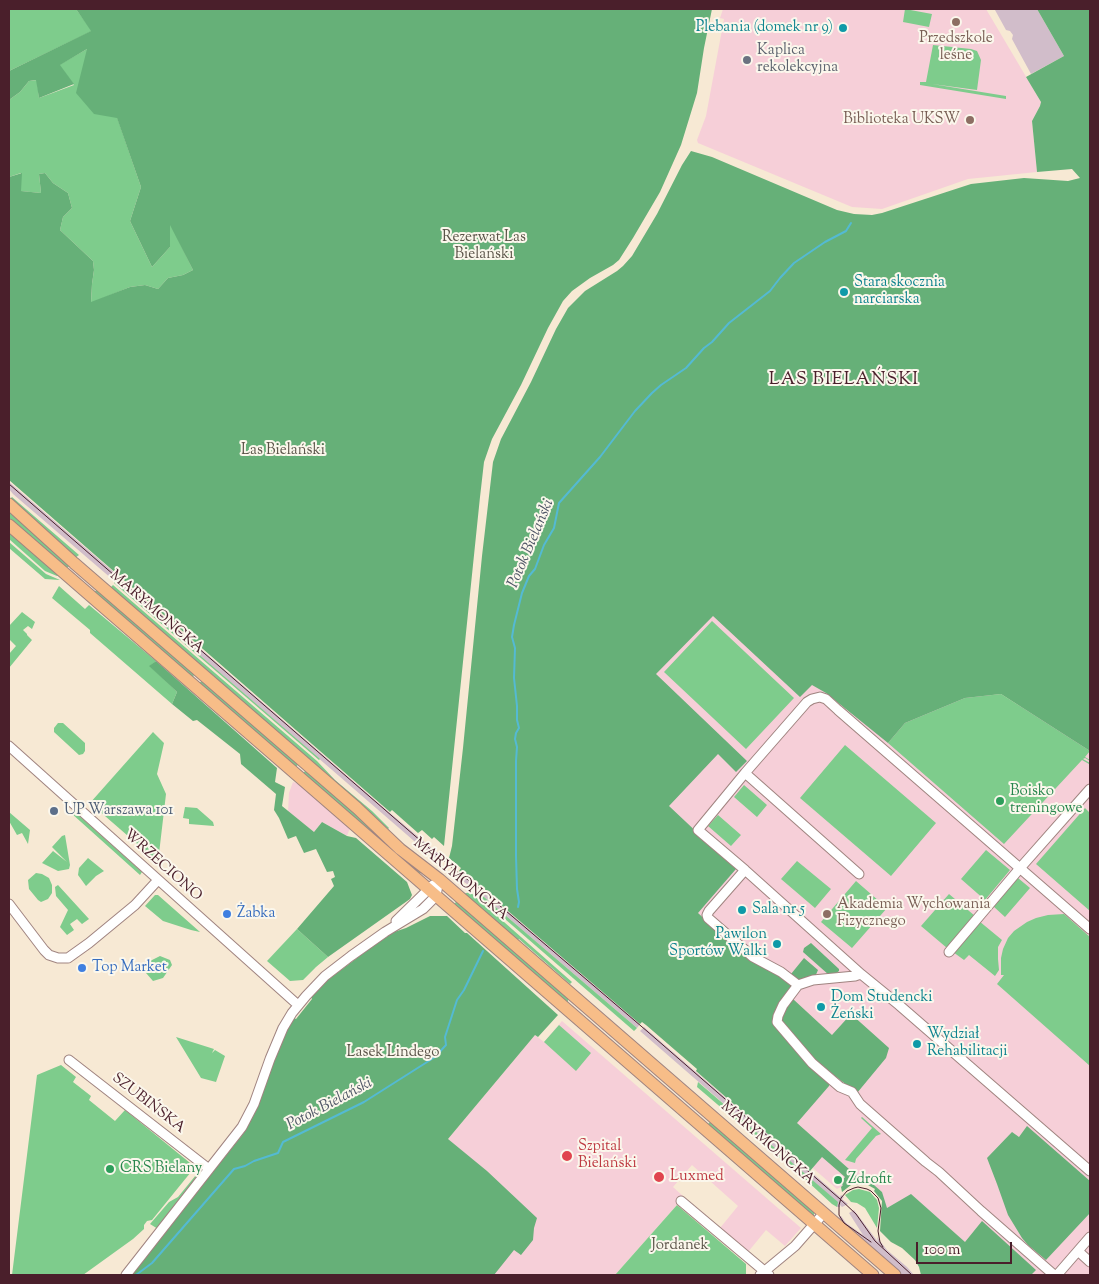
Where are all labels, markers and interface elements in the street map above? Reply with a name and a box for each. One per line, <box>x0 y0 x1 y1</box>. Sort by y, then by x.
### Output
marker: Przedszkole leśne <box>950 16 962 28</box>
place label: Plebania (domek nr 9) <box>696 19 833 37</box>
marker: Plebania (domek nr 9) <box>837 22 849 34</box>
place label: Przedszkole leśne <box>919 30 993 65</box>
place label: Kaplica rekolekcyjna <box>757 42 838 77</box>
marker: Kaplica rekolekcyjna <box>741 54 753 66</box>
place label: Biblioteka UKSW <box>843 111 960 129</box>
marker: Biblioteka UKSW <box>964 114 976 126</box>
park label: Rezerwat Las Bielański <box>442 229 526 264</box>
place label: Stara skocznia narciarska <box>854 274 945 309</box>
marker: Stara skocznia narciarska <box>838 286 850 298</box>
district label: LAS BIELAŃSKI <box>767 370 921 392</box>
park label: Las Bielański <box>241 442 325 460</box>
water label: Potok Bielański <box>505 497 559 591</box>
street label: MARYMONCKA <box>105 567 207 659</box>
place label: Boisko treningowe <box>1010 783 1082 818</box>
marker: Boisko treningowe <box>994 795 1006 807</box>
place label: UP Warszawa 101 <box>64 802 173 820</box>
marker: UP Warszawa 101 <box>48 805 60 817</box>
street label: WRZECIONO <box>119 826 205 906</box>
street label: MARYMONCKA <box>409 835 511 925</box>
place label: Akademia Wychowania Fizycznego <box>837 896 990 931</box>
place label: Sala nr 5 <box>752 901 805 919</box>
marker: Sala nr 5 <box>736 904 748 916</box>
place label: Żabka <box>237 905 275 923</box>
marker: Żabka <box>221 908 233 920</box>
marker: Akademia Wychowania Fizycznego <box>821 908 833 920</box>
place label: Pawilon Sportów Walki <box>669 926 767 961</box>
marker: Pawilon Sportów Walki <box>771 938 783 950</box>
place label: Top Market <box>92 959 167 977</box>
marker: Top Market <box>76 962 88 974</box>
place label: Dom Studencki Żeński <box>831 989 933 1024</box>
marker: Dom Studencki Żeński <box>815 1001 827 1013</box>
place label: Wydział Rehabilitacji <box>927 1026 1008 1061</box>
marker: Wydział Rehabilitacji <box>911 1038 923 1050</box>
park label: Lasek Lindego <box>347 1044 439 1062</box>
street label: SZUBIŃSKA <box>108 1070 188 1138</box>
water label: Potok Bielański <box>284 1074 376 1136</box>
street label: MARYMONCKA <box>716 1098 818 1190</box>
place label: Szpital Bielański <box>578 1138 637 1173</box>
marker: Szpital Bielański <box>560 1149 574 1163</box>
place label: CRS Bielany <box>120 1160 202 1178</box>
marker: CRS Bielany <box>104 1163 116 1175</box>
place label: Luxmed <box>670 1168 724 1186</box>
marker: Luxmed <box>652 1170 666 1184</box>
place label: Zdrofit <box>848 1171 892 1189</box>
marker: Zdrofit <box>832 1174 844 1186</box>
scale bar <box>919 1232 1015 1264</box>
park label: Jordanek <box>651 1237 709 1255</box>
text: 100 m <box>924 1240 960 1261</box>

